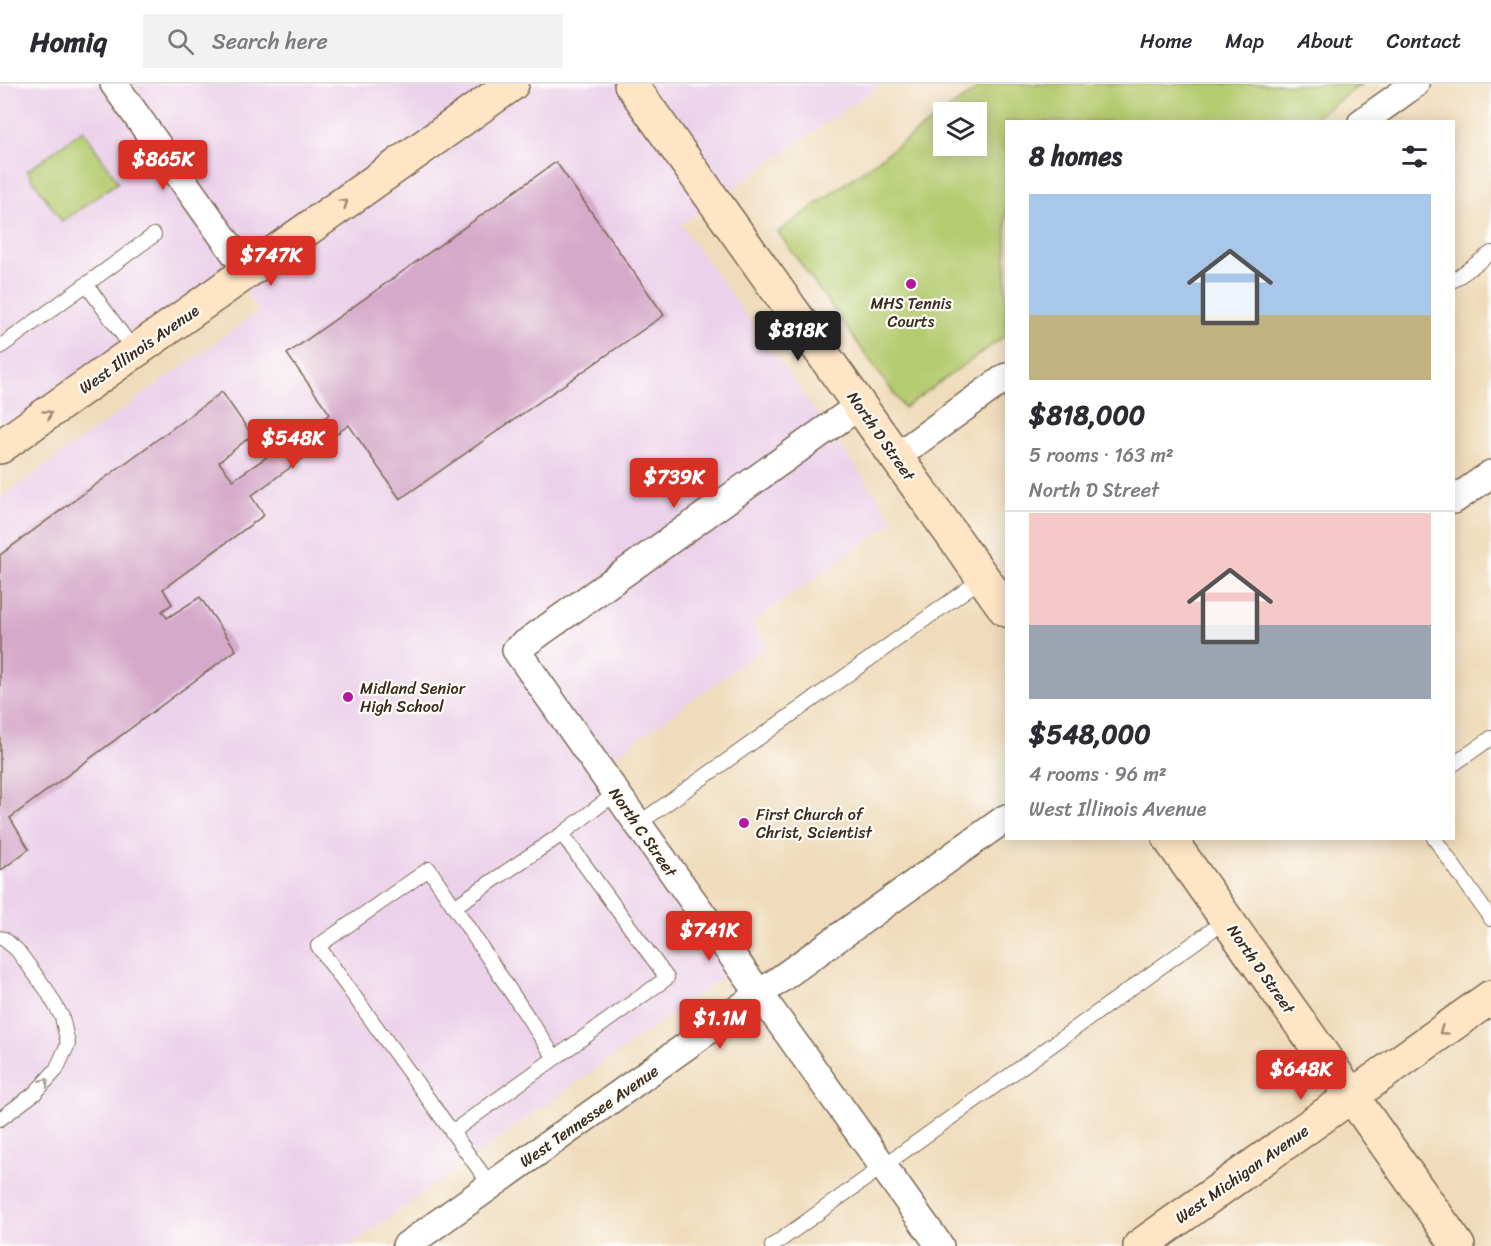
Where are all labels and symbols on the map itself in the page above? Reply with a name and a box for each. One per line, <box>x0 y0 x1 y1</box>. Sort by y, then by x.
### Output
pin: $865K <box>121 140 205 191</box>
one-way arrow <box>337 200 348 211</box>
pin: $747K <box>229 236 313 287</box>
marker: MHS Tennis Courts <box>904 277 918 291</box>
place label: MHS Tennis Courts <box>871 289 952 336</box>
street label: West Illinois Avenue <box>73 296 206 402</box>
pin: $818K <box>756 311 840 362</box>
street label: North D Street <box>839 385 923 487</box>
one-way arrow <box>41 410 52 421</box>
pin: $548K <box>251 419 335 470</box>
pin: $739K <box>632 458 716 509</box>
place label: Midland Senior High School <box>360 674 467 721</box>
marker: Midland Senior High School <box>341 690 355 704</box>
street label: North C Street <box>601 781 685 884</box>
place label: First Church of Christ, Scientist <box>756 800 872 847</box>
marker: First Church of Christ, Scientist <box>737 816 751 830</box>
pin: $741K <box>667 911 751 962</box>
street label: North D Street <box>1219 918 1303 1020</box>
pin: $1.1M <box>678 999 762 1050</box>
one-way arrow <box>1439 1024 1450 1035</box>
pin: $648K <box>1259 1050 1343 1101</box>
street label: West Tennessee Avenue <box>513 1057 665 1175</box>
one-way arrow <box>38 1078 49 1089</box>
street label: West Michigan Avenue <box>1169 1117 1315 1231</box>

